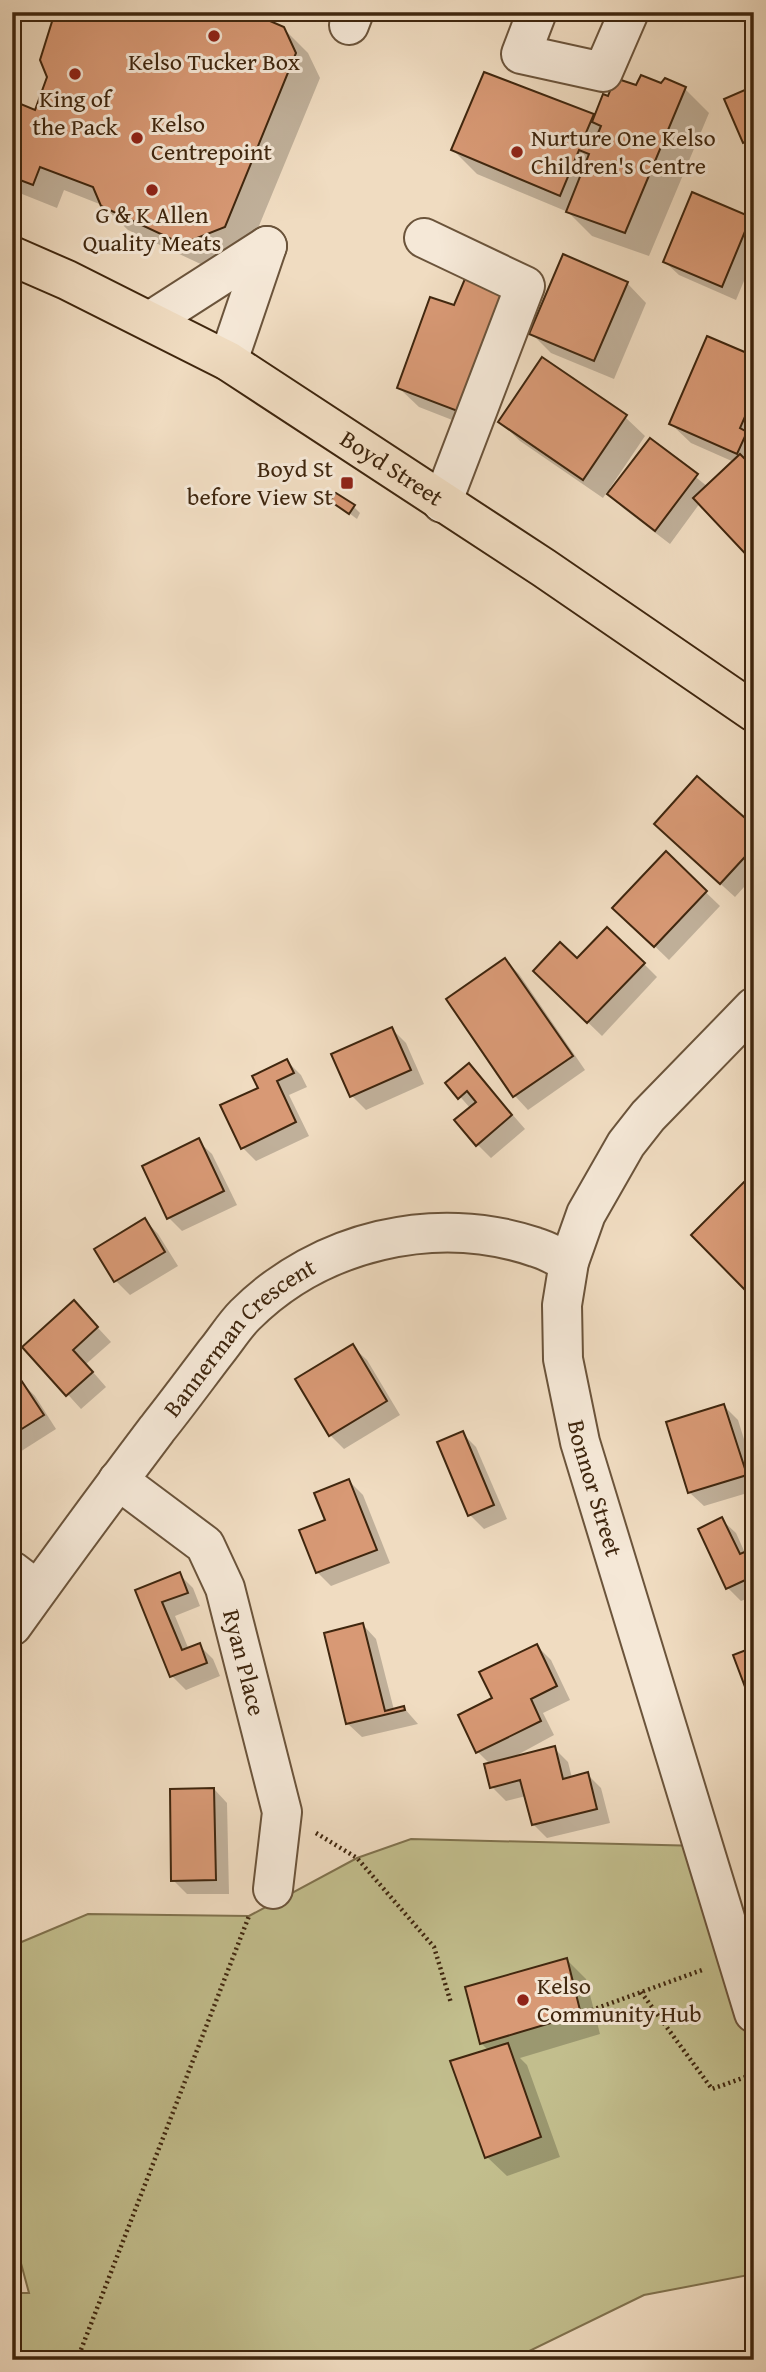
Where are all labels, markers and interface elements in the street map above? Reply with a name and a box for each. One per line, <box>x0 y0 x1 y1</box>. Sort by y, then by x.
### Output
marker: Kelso Tucker Box <box>206 28 222 44</box>
place label: Kelso Tucker Box <box>128 44 301 79</box>
marker: King of the Pack <box>67 66 83 82</box>
place label: King of the Pack <box>32 81 118 144</box>
place label: Kelso Centrepoint <box>151 106 272 169</box>
place label: Nurture One Kelso Children's Centre <box>531 120 716 183</box>
marker: Kelso Centrepoint <box>129 130 145 146</box>
marker: Nurture One Kelso Children's Centre <box>509 144 525 160</box>
marker: G & K Allen Quality Meats <box>144 182 160 198</box>
place label: G & K Allen Quality Meats <box>83 197 221 260</box>
street label: Boyd Street <box>334 421 451 515</box>
place label: Boyd St before View St <box>187 451 334 514</box>
marker: Boyd St before View St <box>339 475 355 491</box>
street label: Bannerman Crescent <box>155 1249 322 1424</box>
street label: Bonnor Street <box>559 1417 632 1561</box>
street label: Ryan Place <box>214 1606 275 1719</box>
place label: Kelso Community Hub <box>537 1968 702 2031</box>
marker: Kelso Community Hub <box>515 1992 531 2008</box>

